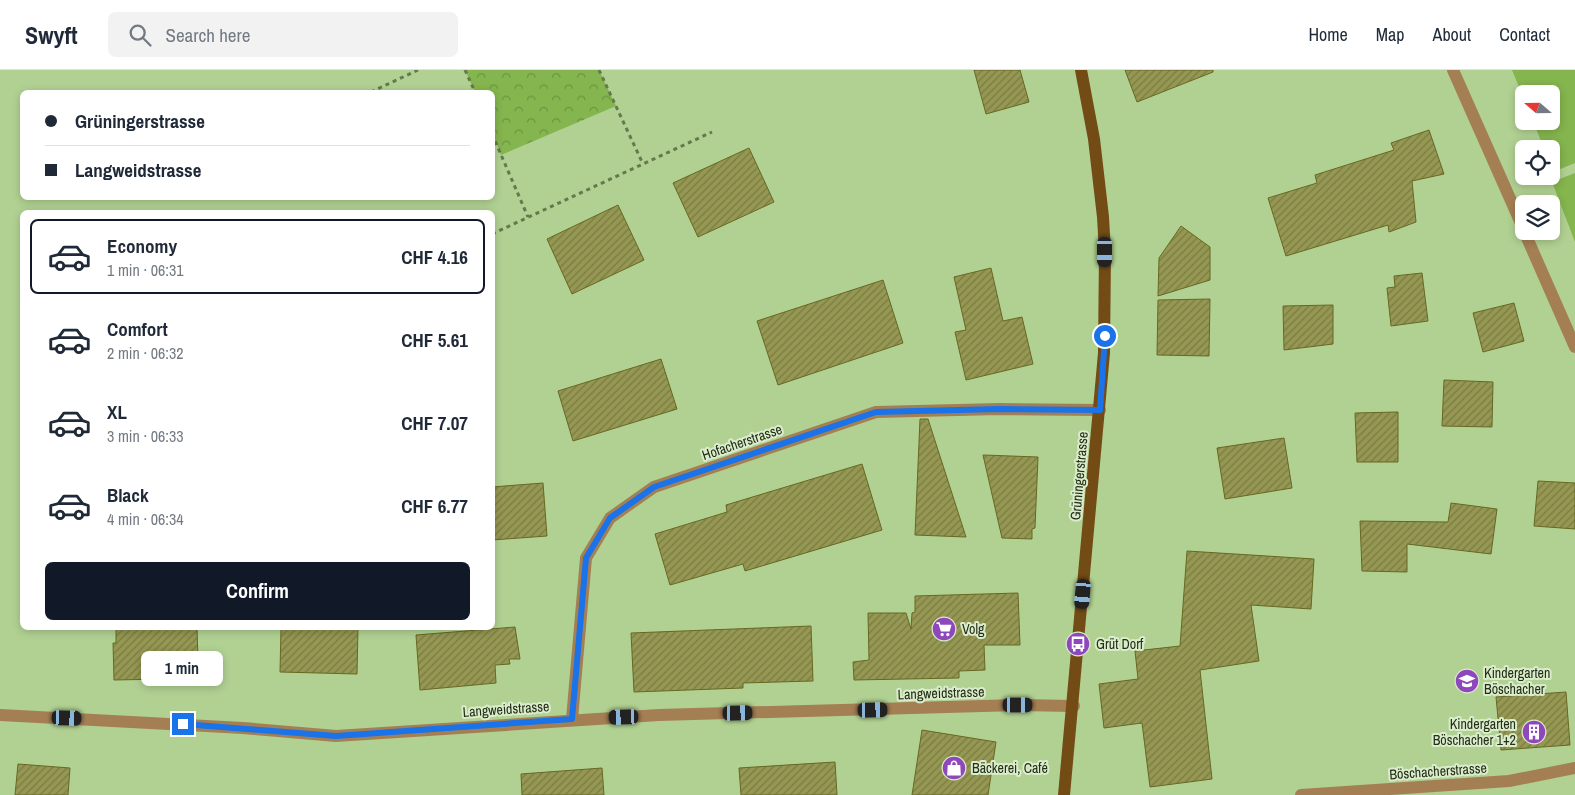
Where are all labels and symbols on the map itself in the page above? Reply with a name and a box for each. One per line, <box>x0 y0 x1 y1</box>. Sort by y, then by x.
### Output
north arrow <box>1515 85 1560 130</box>
car <box>1097 237 1112 267</box>
route start <box>1094 325 1116 347</box>
street label: Hofacherstrasse <box>700 420 784 464</box>
street label: Grüningerstrasse <box>1066 431 1092 521</box>
car <box>1074 578 1091 610</box>
supermarket icon: Volg <box>931 616 957 642</box>
place label: Volg <box>962 620 985 638</box>
bus stop icon: Grüt Dorf <box>1065 631 1091 657</box>
place label: Grüt Dorf <box>1096 635 1144 653</box>
callout: 1 min <box>142 652 224 686</box>
place label: Kindergarten Böschacher <box>1484 664 1550 698</box>
school or university icon: Kindergarten Böschacher <box>1454 668 1480 694</box>
street label: Langweidstrasse <box>897 682 985 704</box>
street label: Langweidstrasse <box>462 697 550 721</box>
car <box>1003 698 1033 713</box>
car <box>857 702 888 718</box>
car <box>722 705 753 721</box>
car <box>608 709 639 725</box>
car <box>51 710 82 726</box>
route end <box>172 713 194 735</box>
place label: Kindergarten Böschacher 1+2 <box>1433 715 1516 749</box>
building icon: Kindergarten Böschacher 1+2 <box>1521 719 1547 745</box>
shop icon: Bäckerei, Café <box>941 755 967 781</box>
place label: Bäckerei, Café <box>972 759 1048 777</box>
street label: Böschacherstrasse <box>1389 759 1487 783</box>

